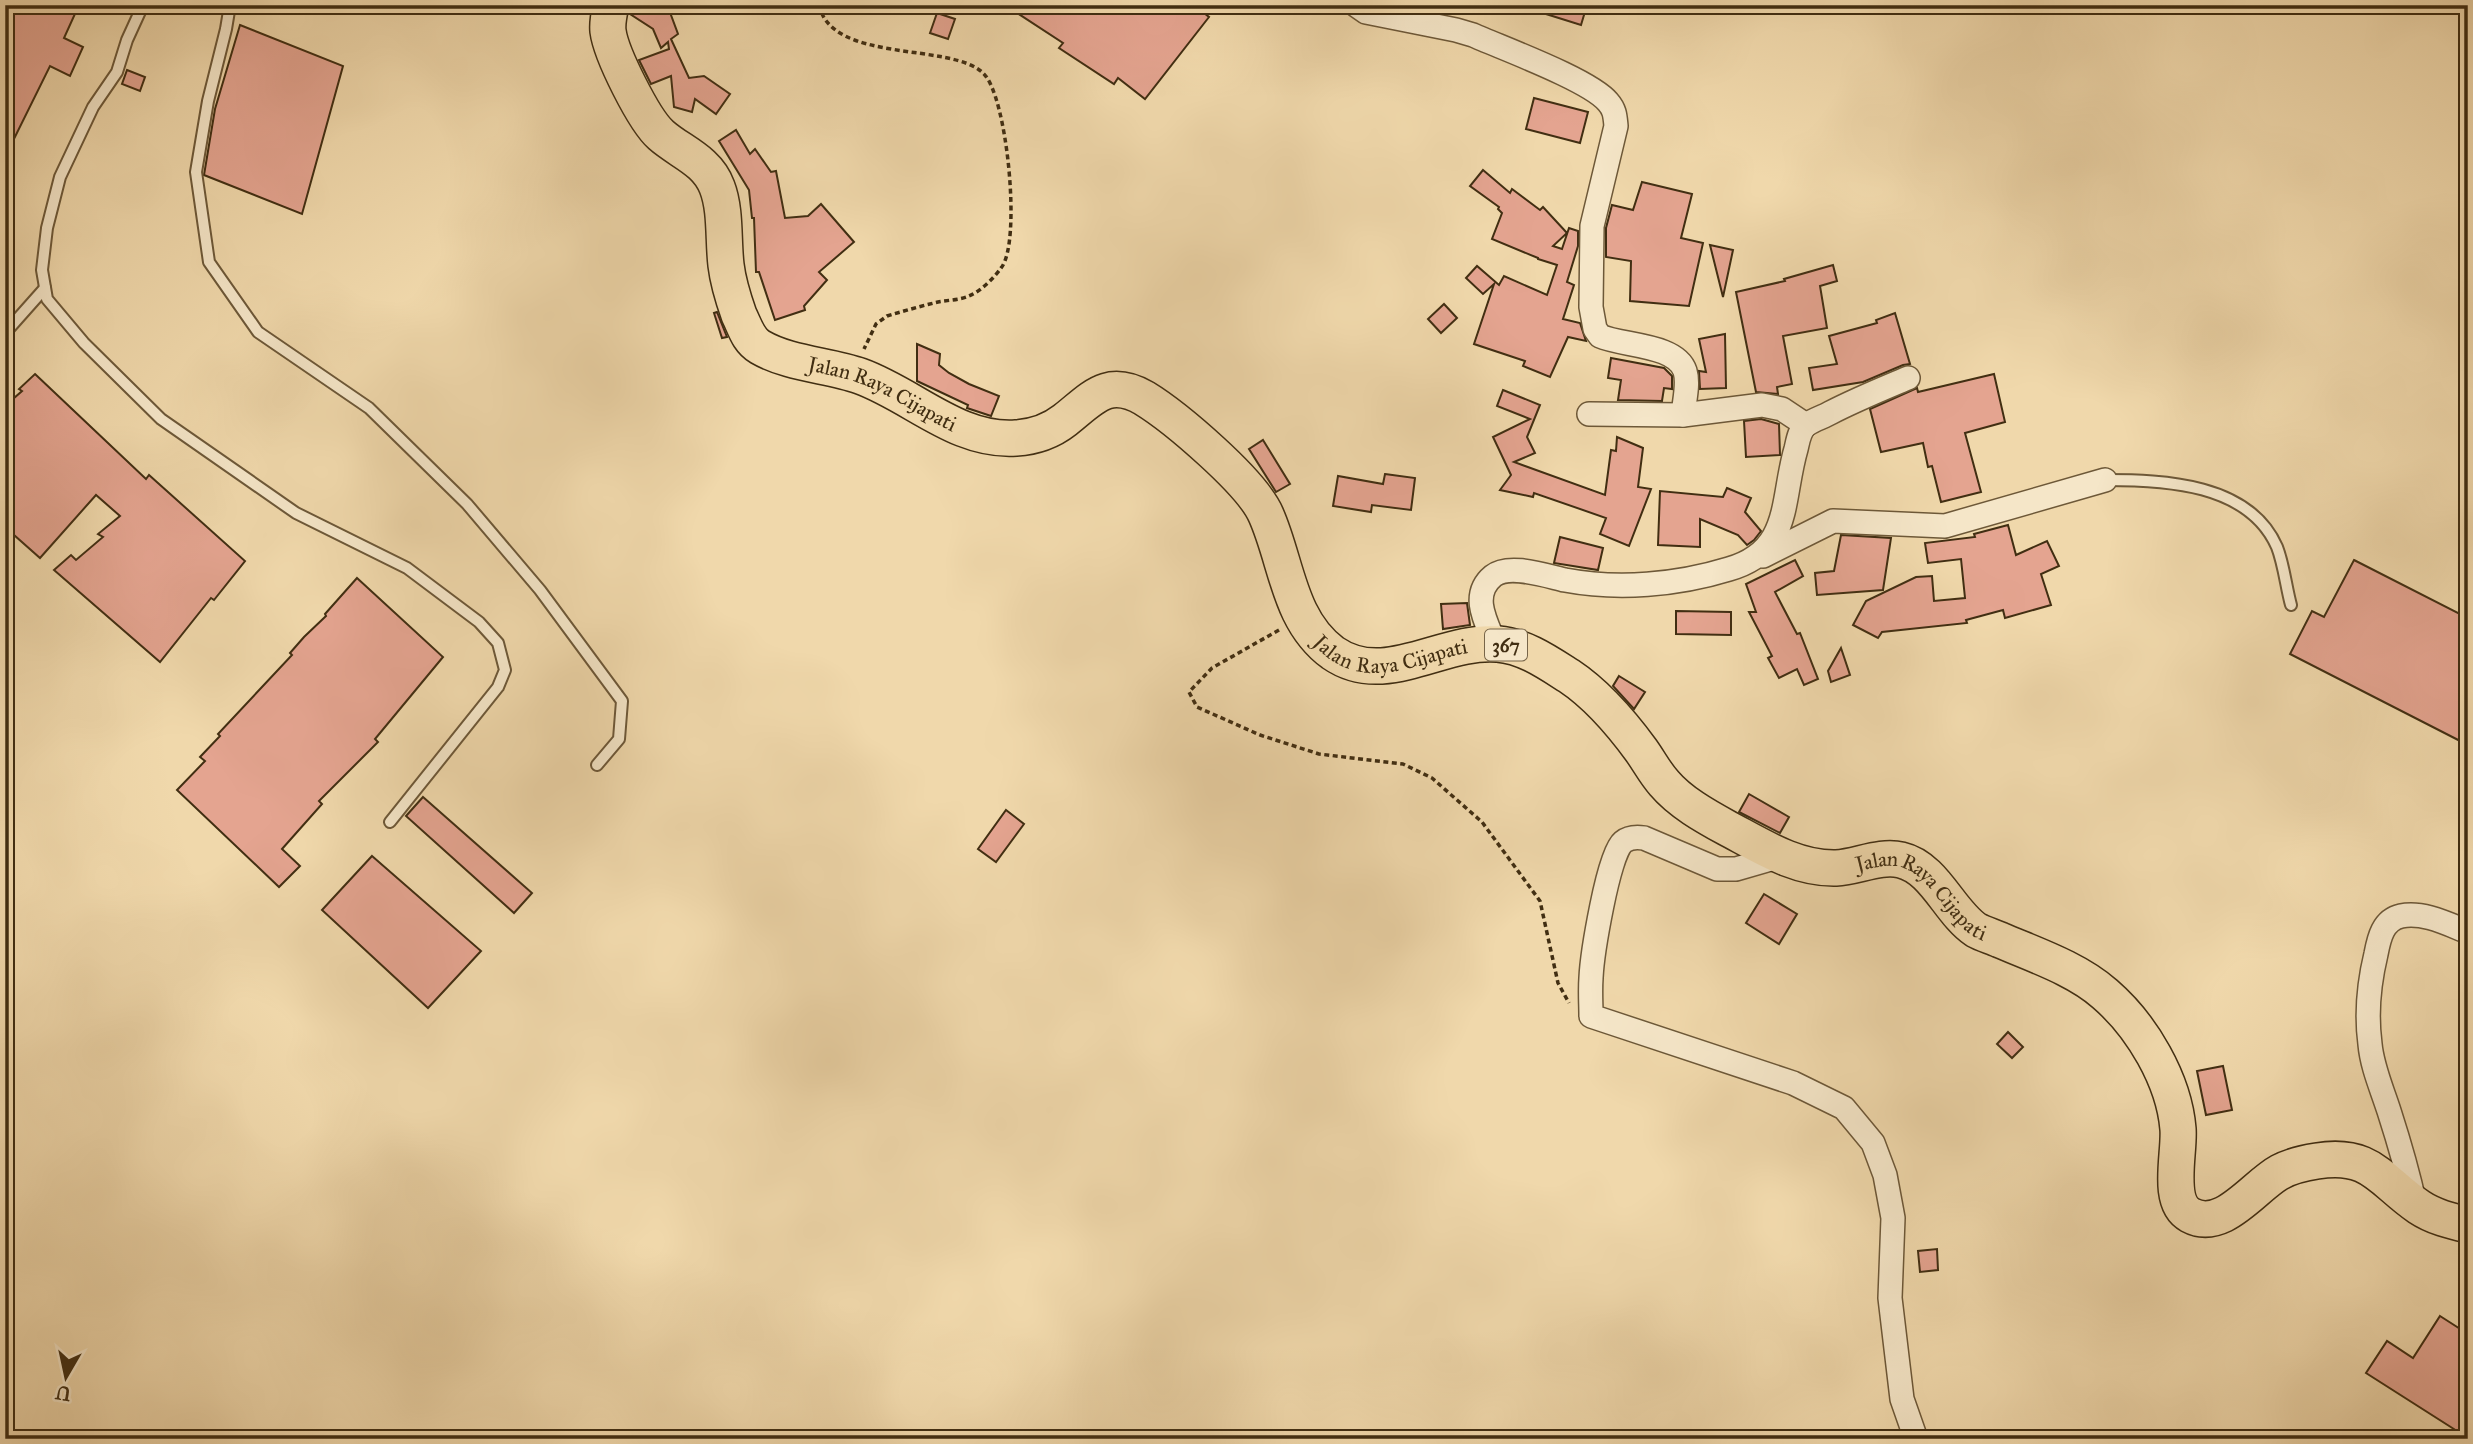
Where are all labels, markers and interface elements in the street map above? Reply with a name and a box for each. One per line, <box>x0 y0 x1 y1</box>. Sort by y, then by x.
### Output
street label: Jalan Raya Cijapati <box>804 350 961 437</box>
street label: Jalan Raya Cijapati <box>1306 628 1470 679</box>
road number: 367 <box>1485 630 1527 660</box>
street label: Jalan Raya Cijapati <box>1851 846 1991 947</box>
north arrow <box>32 1342 102 1412</box>
text: U <box>53 1381 73 1406</box>

